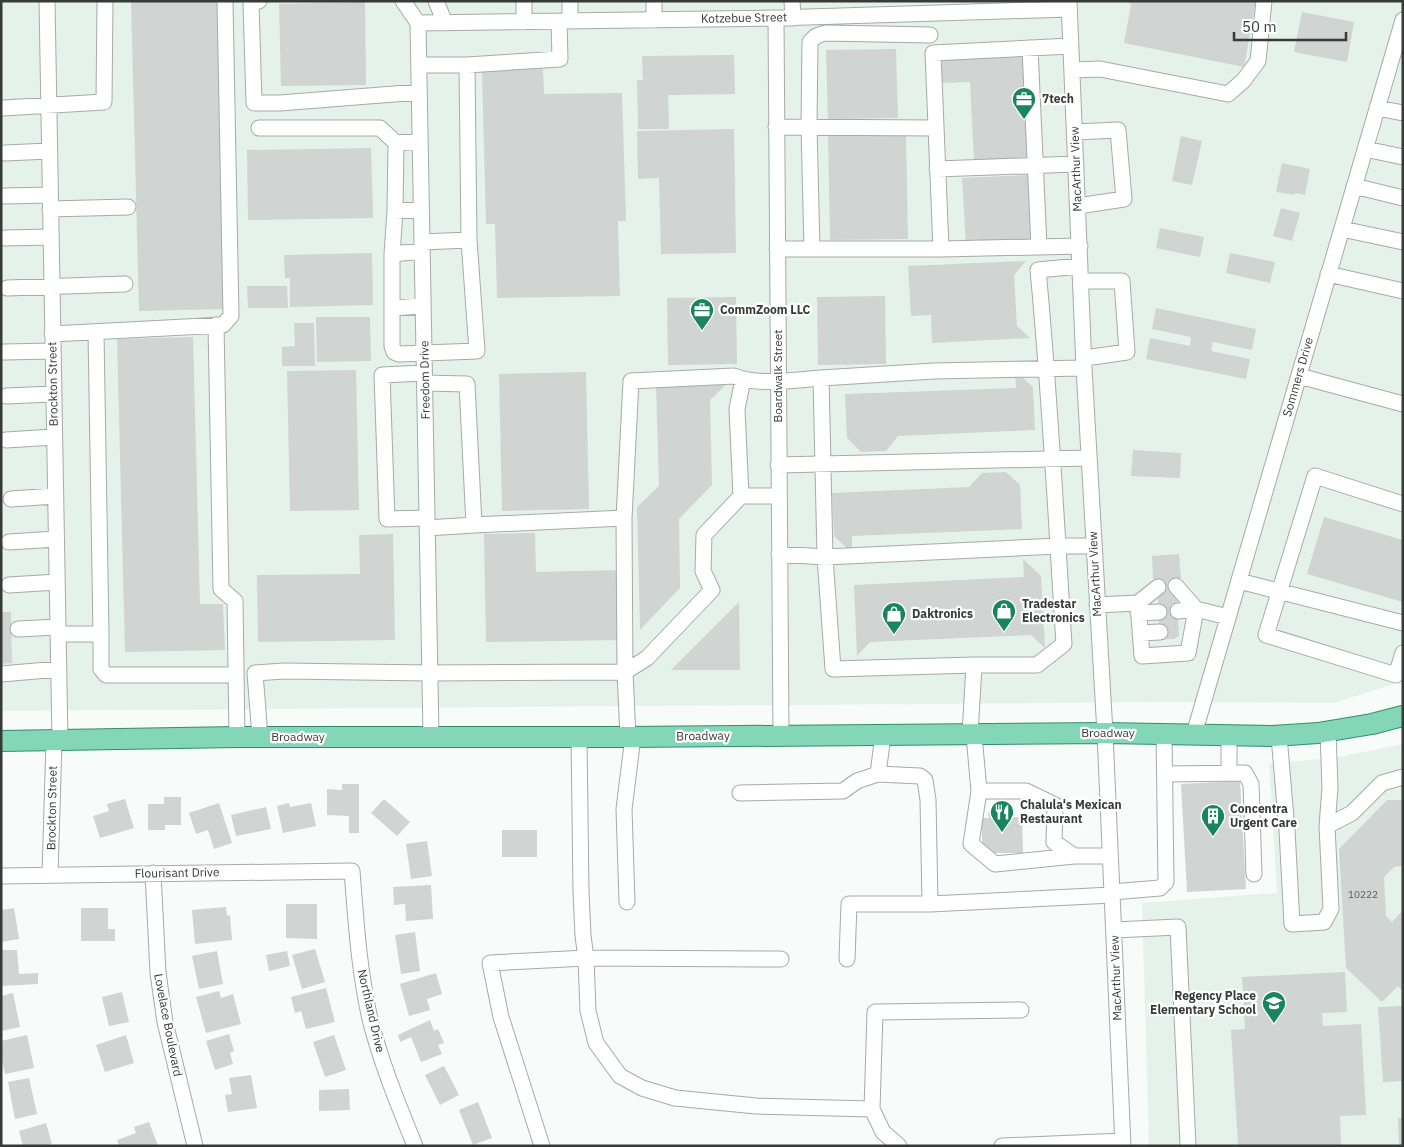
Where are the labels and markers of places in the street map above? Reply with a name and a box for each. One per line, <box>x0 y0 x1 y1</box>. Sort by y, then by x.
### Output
office icon: 7tech <box>1011 86 1037 120</box>
place label: 7tech <box>1042 91 1074 106</box>
office icon: CommZoom LLC <box>689 297 715 331</box>
place label: CommZoom LLC <box>720 302 811 317</box>
place label: Tradestar Electronics <box>1022 596 1085 625</box>
shop icon: Tradestar Electronics <box>991 598 1017 632</box>
shop icon: Daktronics <box>881 601 907 635</box>
place label: Daktronics <box>912 606 973 621</box>
place label: Chalula's Mexican Restaurant <box>1020 797 1122 826</box>
restaurant icon: Chalula's Mexican Restaurant <box>989 799 1015 833</box>
place label: Concentra Urgent Care <box>1230 801 1297 830</box>
building icon: Concentra Urgent Care <box>1200 803 1226 837</box>
place label: Regency Place Elementary School <box>1150 988 1256 1017</box>
school or university icon: Regency Place Elementary School <box>1261 990 1287 1024</box>

